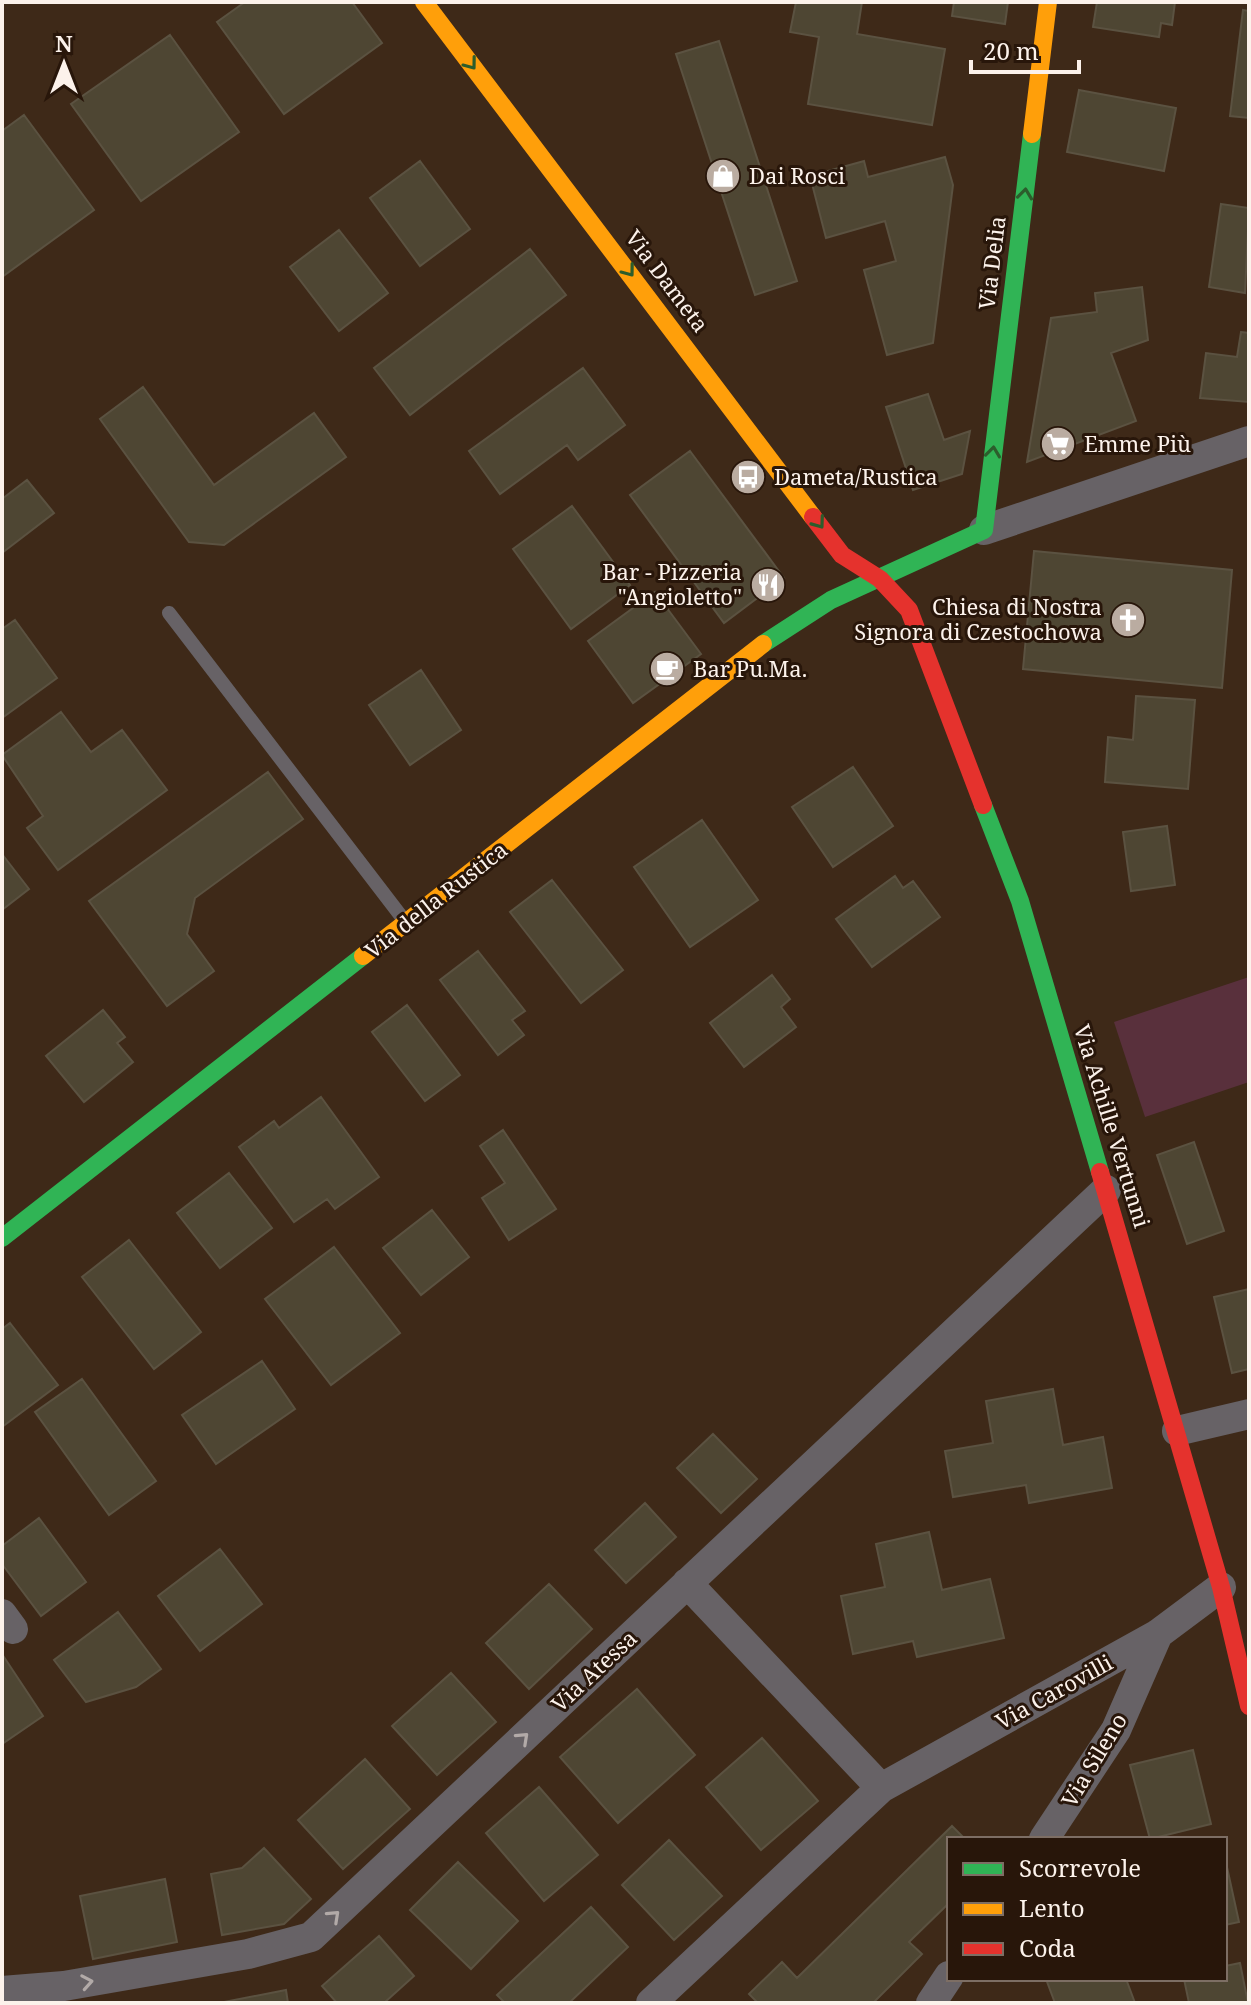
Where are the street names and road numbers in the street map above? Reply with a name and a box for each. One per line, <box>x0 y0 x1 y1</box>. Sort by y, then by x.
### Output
street label: Via Delia <box>970 214 1012 311</box>
street label: Via Dameta <box>619 223 716 338</box>
street label: Via della Rustica <box>358 834 513 964</box>
street label: Via Achille Vertunni <box>1068 1021 1158 1231</box>
street label: Via Atessa <box>544 1623 643 1718</box>
street label: Via Carovilli <box>990 1647 1117 1736</box>
street label: Via Sileno <box>1053 1707 1133 1812</box>

